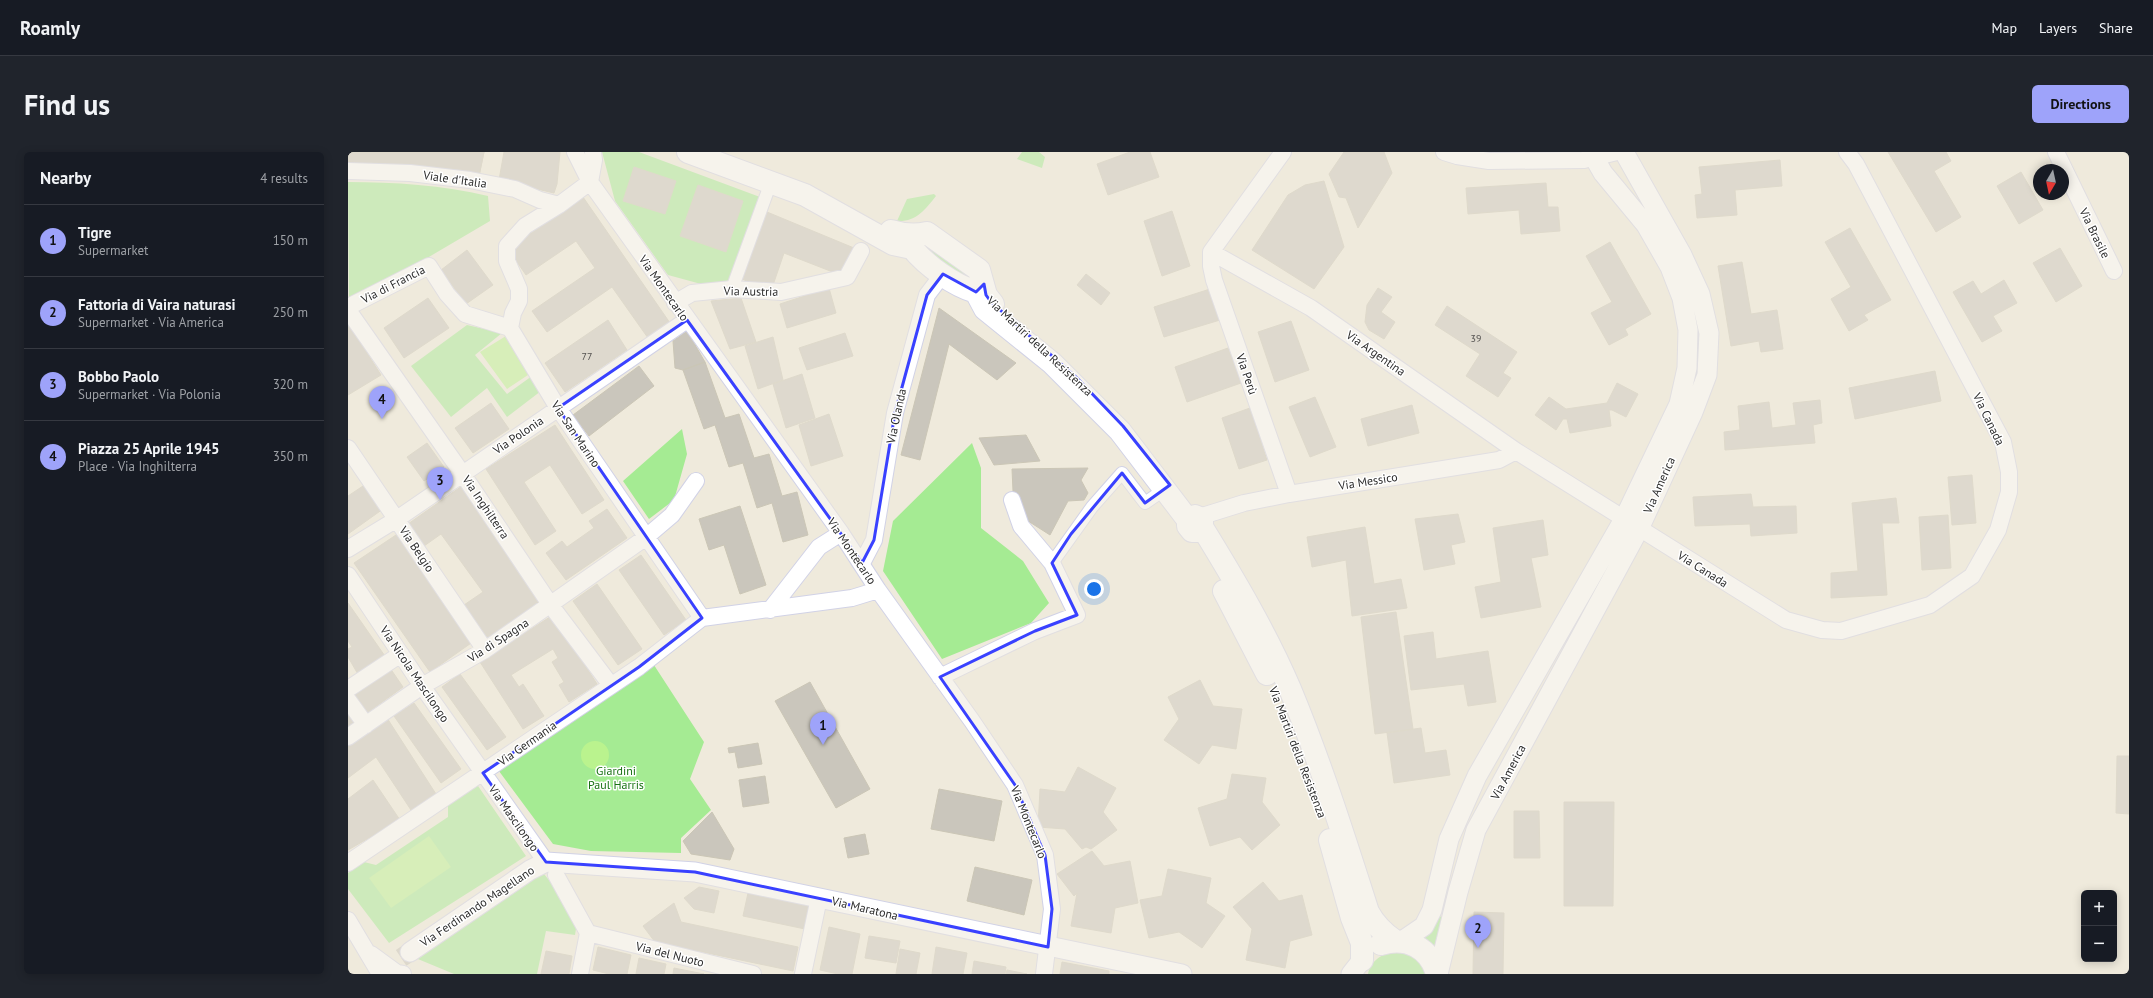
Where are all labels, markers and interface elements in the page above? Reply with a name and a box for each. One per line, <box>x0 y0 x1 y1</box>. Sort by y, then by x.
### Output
text: Roamly <box>20 16 80 40</box>
text: Map <box>1991 19 2017 37</box>
text: Layers <box>2039 19 2077 37</box>
text: Share <box>2099 19 2133 37</box>
button: Directions <box>2032 85 2129 123</box>
text: Find us <box>24 86 110 123</box>
north arrow <box>2033 164 2069 200</box>
text: Nearby <box>40 167 91 189</box>
street label: Viale d'Italia <box>421 167 488 191</box>
text: 4 results <box>260 170 308 187</box>
street label: Via Brasile <box>2076 204 2114 261</box>
text: Tigre <box>78 223 111 242</box>
text: 1 <box>49 232 57 249</box>
text: 150 m <box>273 232 308 249</box>
text: Supermarket <box>78 242 148 259</box>
street label: Via Montecarlo <box>635 251 692 324</box>
street label: Via di Francia <box>358 262 427 307</box>
street label: Via Austria <box>723 283 778 299</box>
street label: Via Martiri della Resistenza <box>983 292 1096 399</box>
text: Fattoria di Vaira naturasi <box>78 295 236 314</box>
text: 2 <box>49 304 57 321</box>
text: 250 m <box>273 304 308 321</box>
text: Supermarket · Via America <box>78 314 224 331</box>
street label: Via Argentina <box>1343 327 1409 379</box>
house number: 39 <box>1471 332 1481 345</box>
house number: 77 <box>582 350 592 363</box>
street label: Via Perù <box>1233 351 1261 396</box>
text: Bobbo Paolo <box>78 367 159 386</box>
text: 3 <box>49 376 57 393</box>
text: 320 m <box>273 376 308 393</box>
text: Supermarket · Via Polonia <box>78 386 221 403</box>
pin: 4 <box>369 386 395 419</box>
street label: Via Olanda <box>883 387 909 446</box>
street label: Via Canada <box>1969 389 2008 448</box>
street label: Via San Marino <box>548 397 604 470</box>
street label: Via Polonia <box>489 413 546 458</box>
text: Piazza 25 Aprile 1945 <box>78 439 220 458</box>
text: 4 <box>49 448 57 465</box>
text: 350 m <box>273 448 308 465</box>
street label: Via America <box>1639 454 1678 517</box>
text: Place · Via Inghilterra <box>78 458 197 475</box>
pin: 3 <box>427 467 453 500</box>
street label: Via Messico <box>1336 469 1399 493</box>
street label: Via Inghilterra <box>459 472 513 542</box>
street label: Via Montecarlo <box>824 514 880 587</box>
street label: Via Belgio <box>396 522 438 575</box>
street label: Via Canada <box>1674 547 1731 590</box>
your location <box>1084 579 1104 599</box>
street label: Via di Spagna <box>464 615 531 666</box>
street label: Via Nicola Mascilongo <box>377 622 453 725</box>
street label: Via Martiri della Resistenza <box>1266 683 1330 820</box>
pin: 1 <box>810 712 836 745</box>
street label: Via Germania <box>494 717 559 769</box>
street label: Via America <box>1487 742 1529 803</box>
park label: Giardini Paul Harris <box>588 763 644 792</box>
street label: Via Mascilongo <box>485 781 542 854</box>
street label: Via Montecarlo <box>1007 783 1050 860</box>
street label: Via Ferdinando Magellano <box>416 862 537 950</box>
map controls <box>2081 890 2117 962</box>
button: + <box>2081 890 2117 926</box>
street label: Via Maratona <box>829 893 900 923</box>
pin: 2 <box>1465 915 1491 948</box>
button: − <box>2081 926 2117 962</box>
street label: Via del Nuoto <box>633 938 706 970</box>

